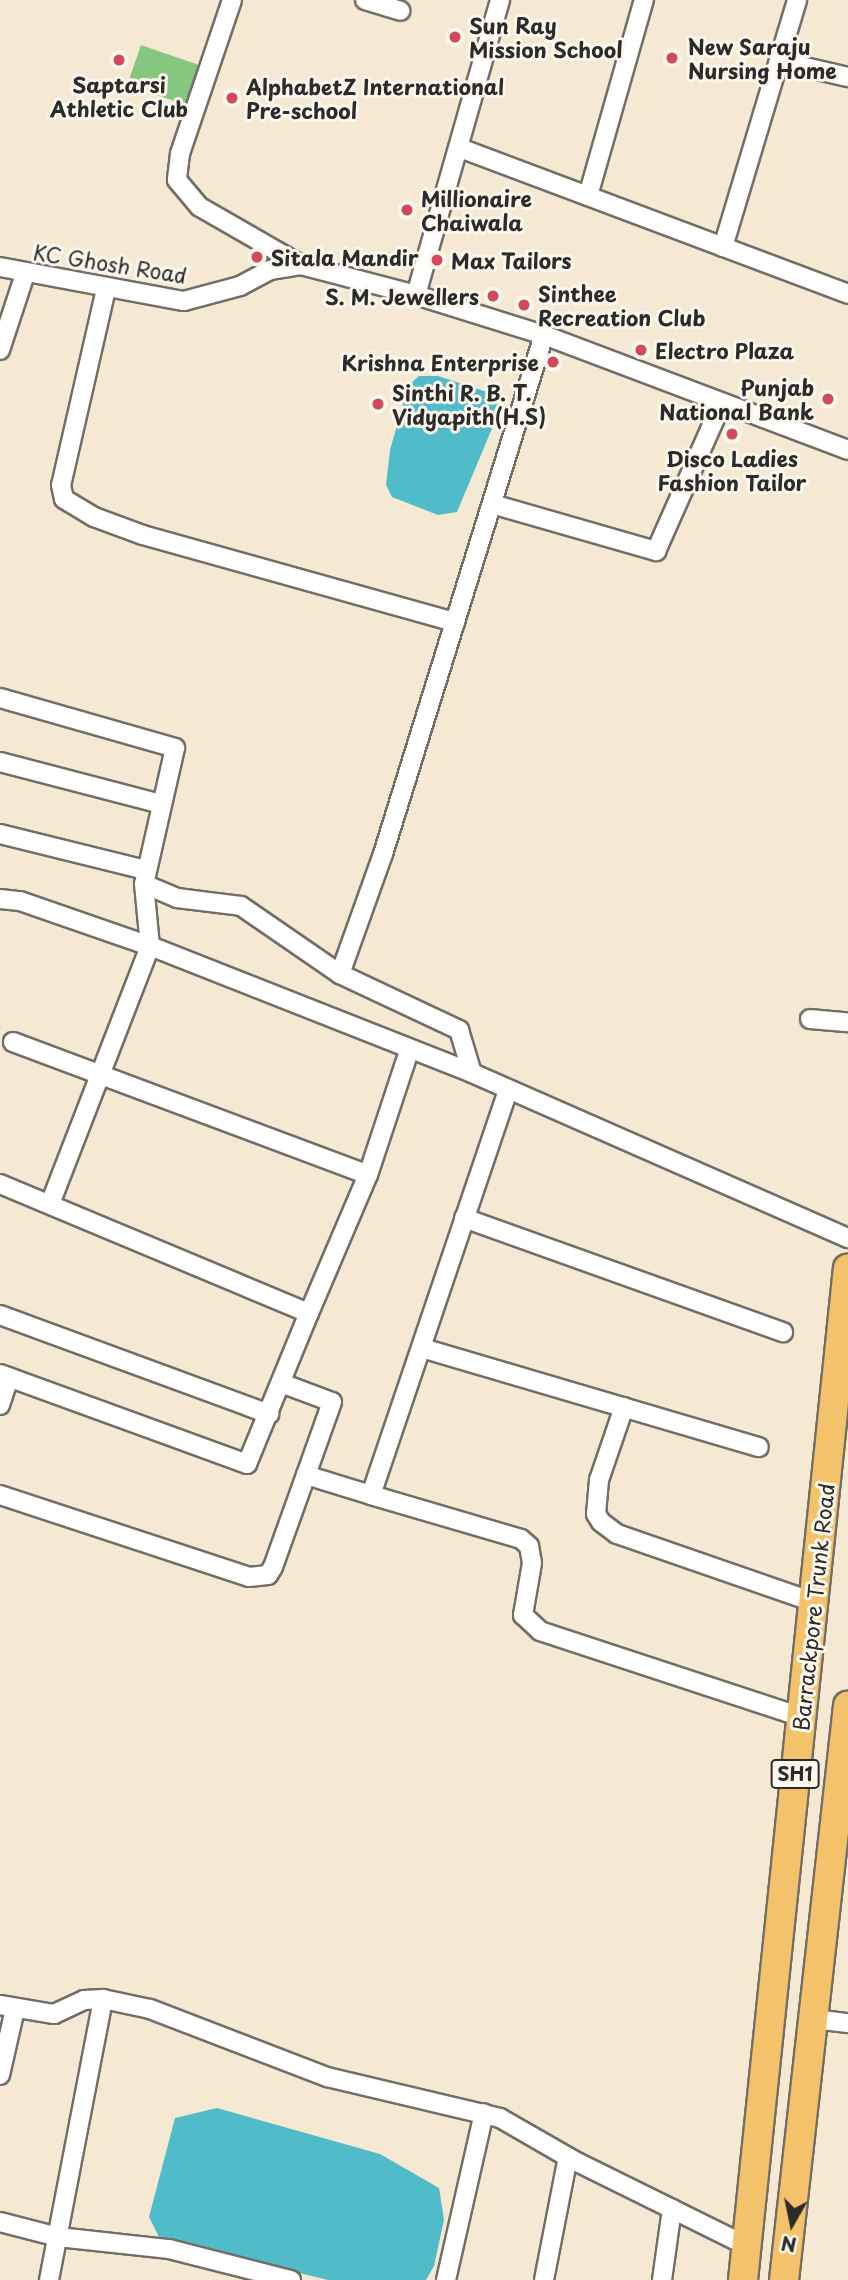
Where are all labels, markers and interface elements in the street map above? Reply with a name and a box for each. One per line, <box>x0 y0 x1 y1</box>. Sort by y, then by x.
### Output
place label: Sun Ray Mission School <box>469 12 623 62</box>
marker: Sun Ray Mission School <box>447 29 463 45</box>
place label: New Saraju Nursing Home <box>688 33 838 83</box>
marker: New Saraju Nursing Home <box>662 48 682 68</box>
marker: Saptarsi Athletic Club <box>111 52 127 68</box>
place label: Saptarsi Athletic Club <box>50 71 188 121</box>
place label: AlphabetZ International Pre-school <box>246 73 505 123</box>
marker: AlphabetZ International Pre-school <box>224 90 240 106</box>
place label: Millionaire Chaiwala <box>421 185 532 235</box>
marker: Millionaire Chaiwala <box>399 202 415 218</box>
street label: KC Ghosh Road <box>30 238 190 288</box>
place label: Sitala Mandir <box>271 244 419 270</box>
place label: Max Tailors <box>451 247 574 273</box>
marker: Sitala Mandir <box>249 249 265 265</box>
marker: Max Tailors <box>429 252 445 268</box>
place label: Sinthee Recreation Club <box>538 280 706 330</box>
place label: S. M. Jewellers <box>325 283 479 309</box>
marker: S. M. Jewellers <box>485 288 501 304</box>
marker: Sinthee Recreation Club <box>516 297 532 313</box>
place label: Electro Plaza <box>655 337 795 363</box>
marker: Electro Plaza <box>633 342 649 358</box>
place label: Krishna Enterprise <box>340 349 539 375</box>
marker: Krishna Enterprise <box>545 354 561 370</box>
place label: Punjab National Bank <box>660 374 814 424</box>
place label: Sinthi R. B. T. Vidyapith(H.S) <box>392 379 546 429</box>
marker: Punjab National Bank <box>820 391 836 407</box>
marker: Sinthi R. B. T. Vidyapith(H.S) <box>370 396 386 412</box>
marker: Disco Ladies Fashion Tailor <box>724 426 740 442</box>
place label: Disco Ladies Fashion Tailor <box>657 445 807 495</box>
street label: Barrackpore Trunk Road <box>787 1481 839 1733</box>
road number: SH1 <box>770 1758 820 1790</box>
north arrow <box>757 2189 827 2259</box>
text: N <box>779 2230 798 2260</box>

